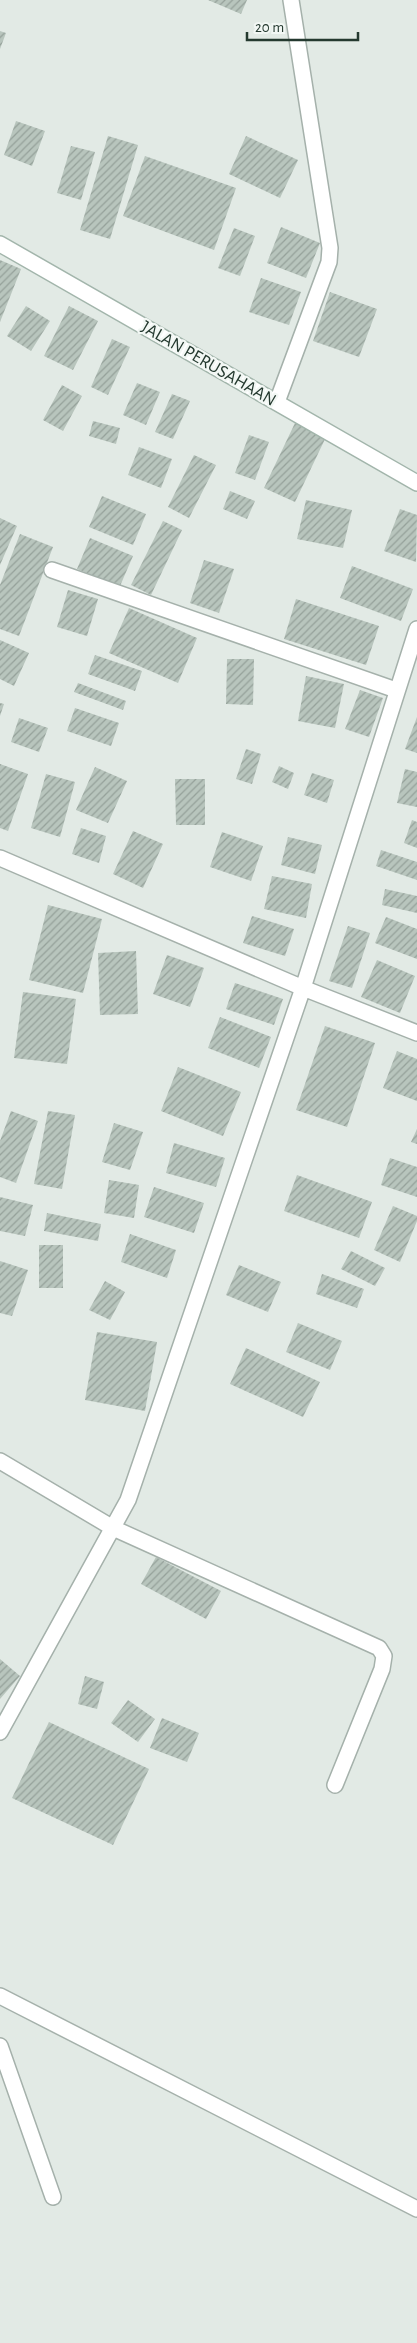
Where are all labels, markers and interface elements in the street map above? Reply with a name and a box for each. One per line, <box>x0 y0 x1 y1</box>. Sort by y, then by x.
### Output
scale bar <box>247 10 358 42</box>
text: 20 m <box>255 20 284 35</box>
street label: JALAN PERUSAHAAN <box>138 318 279 410</box>

